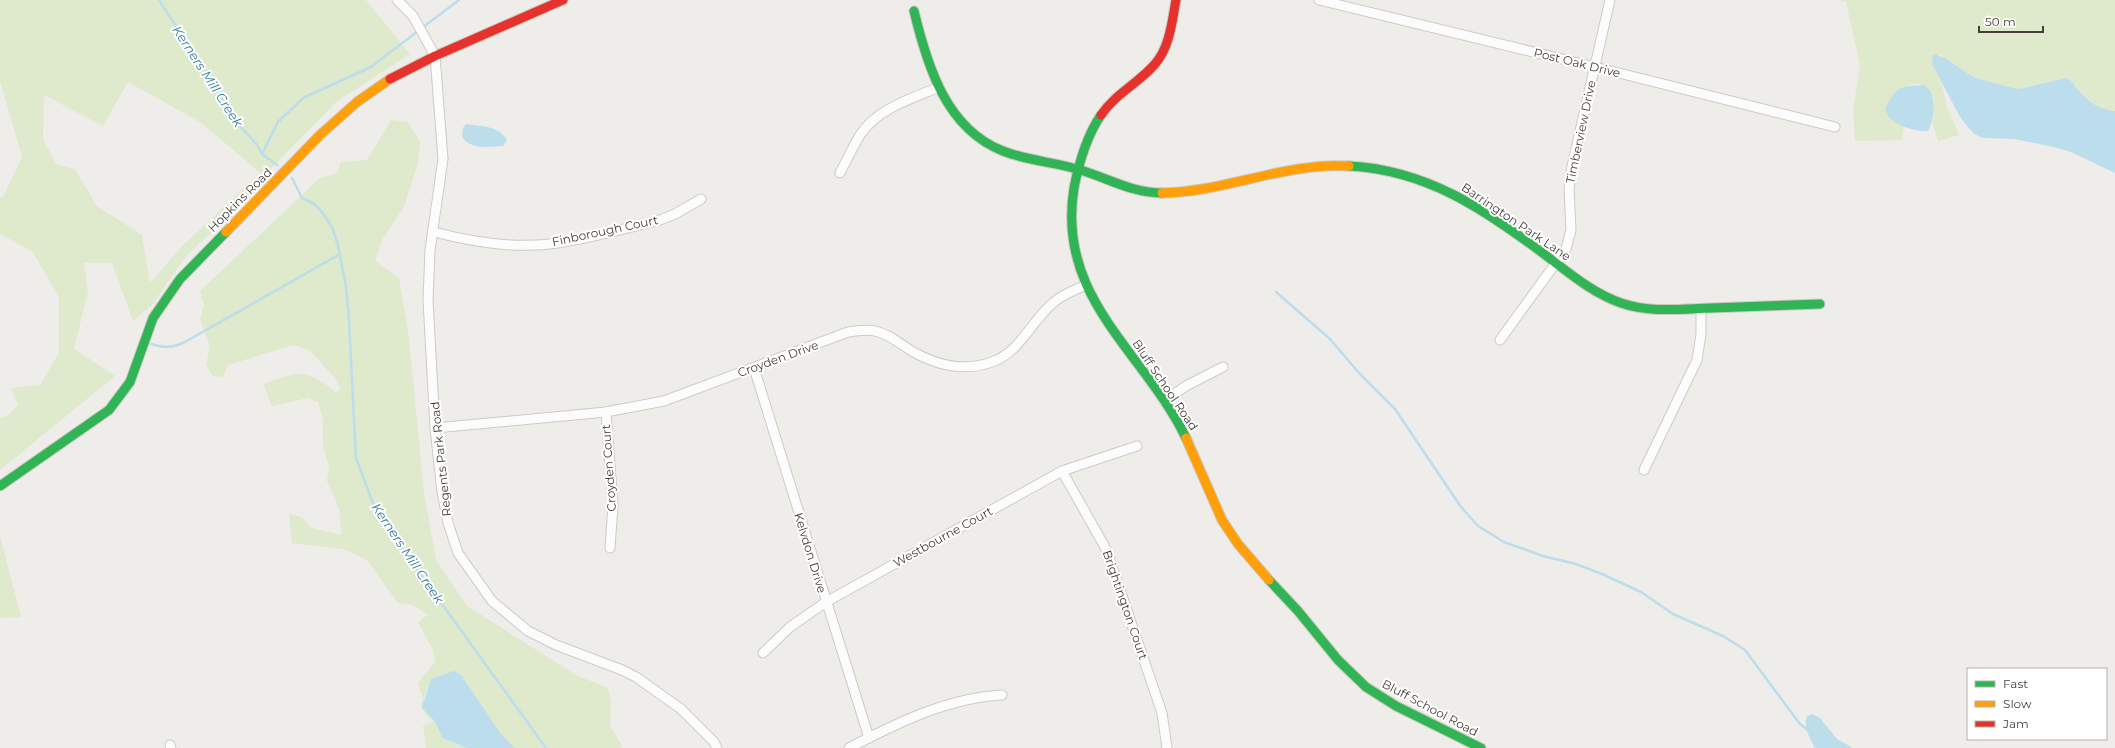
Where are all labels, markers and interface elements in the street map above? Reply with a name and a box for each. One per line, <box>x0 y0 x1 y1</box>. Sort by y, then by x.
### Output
scale bar <box>1979 8 2043 34</box>
text: 50 m <box>1985 14 2016 29</box>
water label: Kerners Mill Creek <box>169 22 247 131</box>
street label: Post Oak Drive <box>1532 45 1622 81</box>
street label: Timberview Drive <box>1562 79 1599 185</box>
street label: Hopkins Road <box>205 165 275 235</box>
street label: Barrington Park Lane <box>1459 179 1574 264</box>
street label: Finborough Court <box>551 212 659 249</box>
street label: Bluff School Road <box>1129 336 1201 433</box>
street label: Croyden Drive <box>735 337 820 380</box>
street label: Regents Park Road <box>427 401 454 517</box>
street label: Croyden Court <box>598 424 619 512</box>
water label: Kerners Mill Creek <box>368 500 448 607</box>
street label: Westbourne Court <box>890 503 995 570</box>
street label: Kelvdon Drive <box>791 511 830 595</box>
street label: Brightington Court <box>1100 548 1151 662</box>
legend <box>1967 668 2107 740</box>
street label: Bluff School Road <box>1380 676 1481 739</box>
text: Fast <box>2003 676 2028 691</box>
text: Slow <box>2003 696 2032 711</box>
text: Jam <box>2002 716 2029 731</box>

